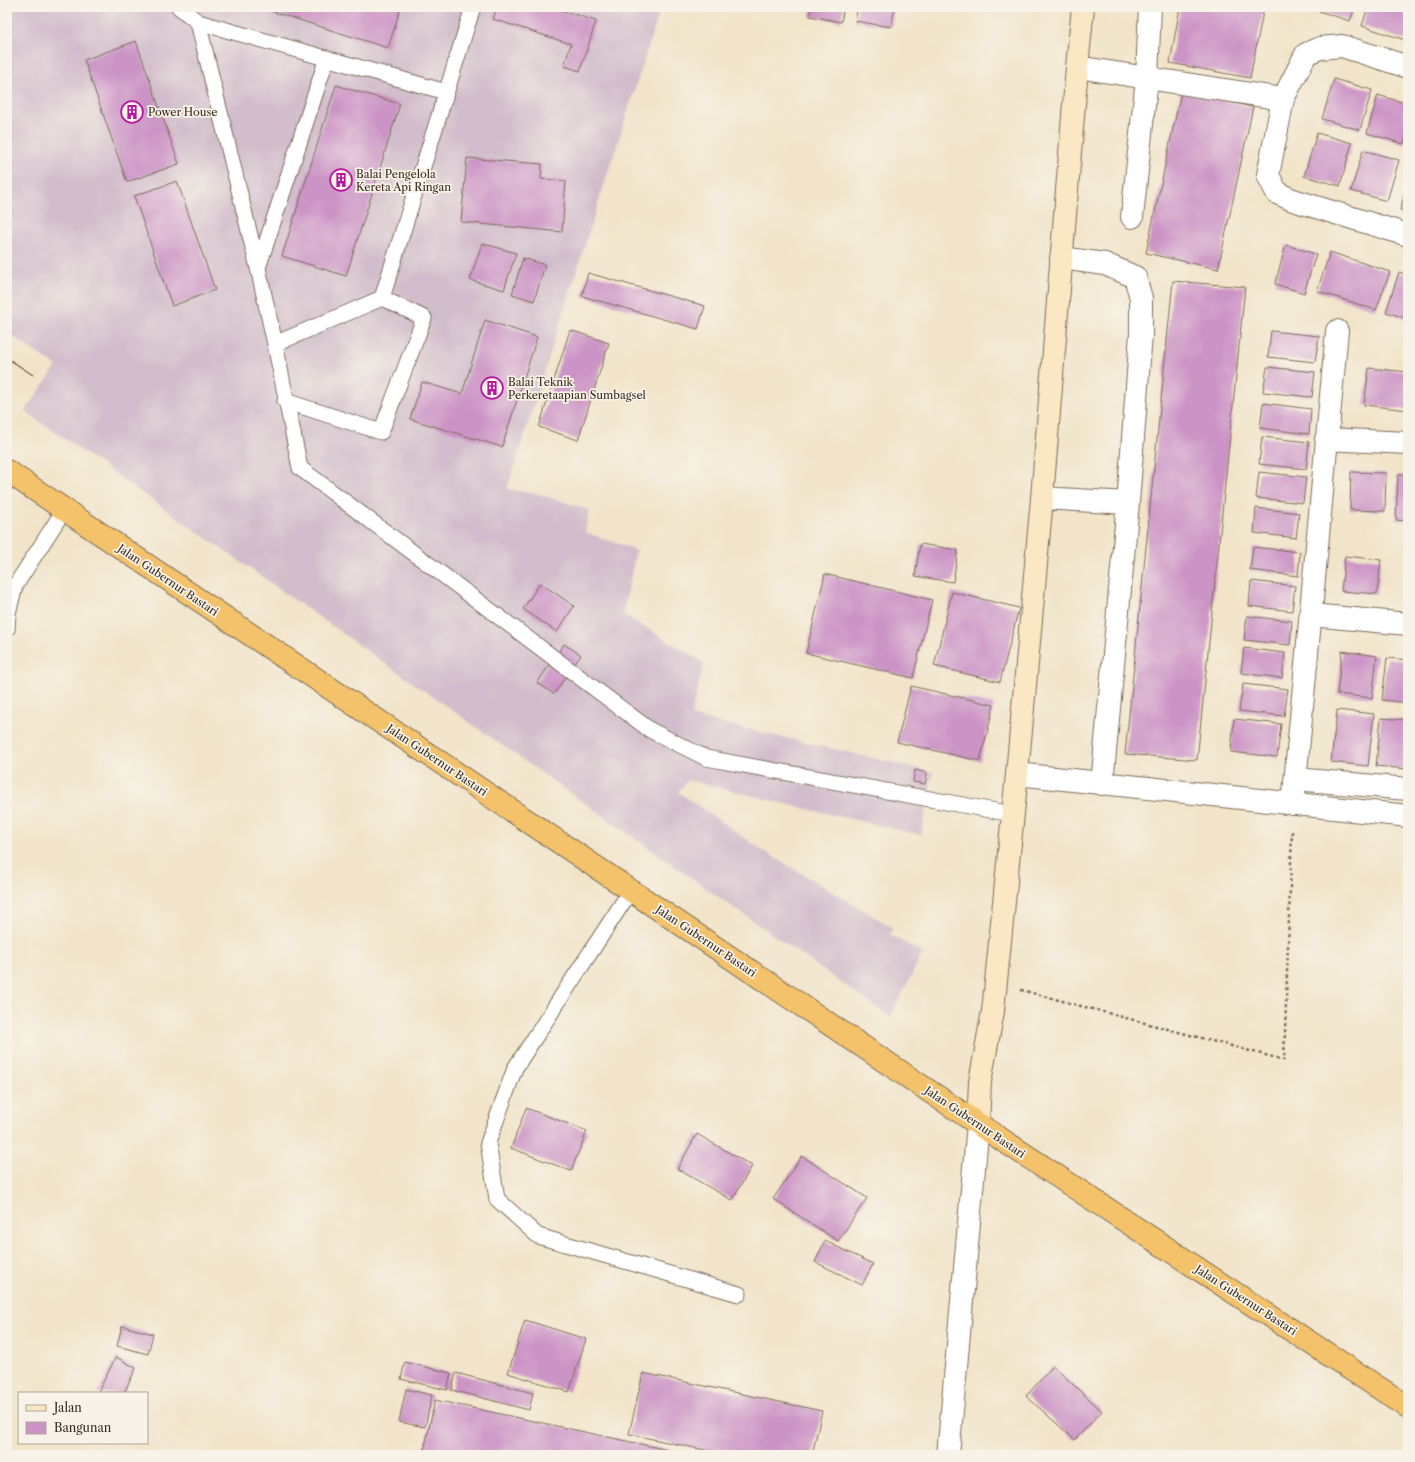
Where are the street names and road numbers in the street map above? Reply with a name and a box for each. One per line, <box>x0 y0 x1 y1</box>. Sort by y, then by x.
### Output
street label: Jalan Gubernur Bastari <box>113 540 222 619</box>
street label: Jalan Gubernur Bastari <box>382 720 491 799</box>
street label: Jalan Gubernur Bastari <box>651 901 760 980</box>
street label: Jalan Gubernur Bastari <box>920 1082 1029 1161</box>
street label: Jalan Gubernur Bastari <box>1191 1261 1300 1338</box>

